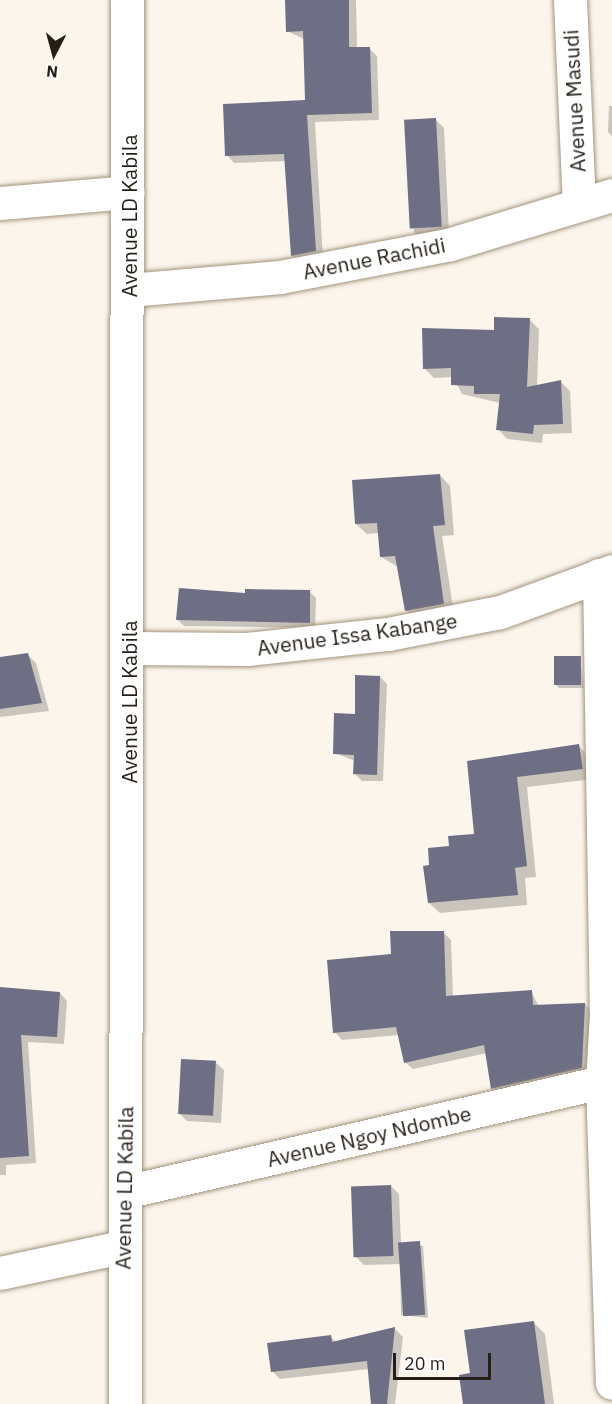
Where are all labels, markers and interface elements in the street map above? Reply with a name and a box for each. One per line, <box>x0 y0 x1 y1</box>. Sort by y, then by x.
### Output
north arrow <box>24 24 84 84</box>
street label: Avenue Masudi <box>558 29 590 173</box>
text: N <box>45 61 59 82</box>
street label: Avenue LD Kabila <box>116 134 142 298</box>
street label: Avenue Rachidi <box>301 232 447 284</box>
street label: Avenue Issa Kabange <box>255 607 459 661</box>
street label: Avenue LD Kabila <box>116 620 142 784</box>
street label: Avenue Ngoy Ndombe <box>264 1100 474 1172</box>
street label: Avenue LD Kabila <box>110 1106 138 1270</box>
scale bar <box>396 1341 494 1379</box>
text: 20 m <box>404 1352 446 1375</box>

